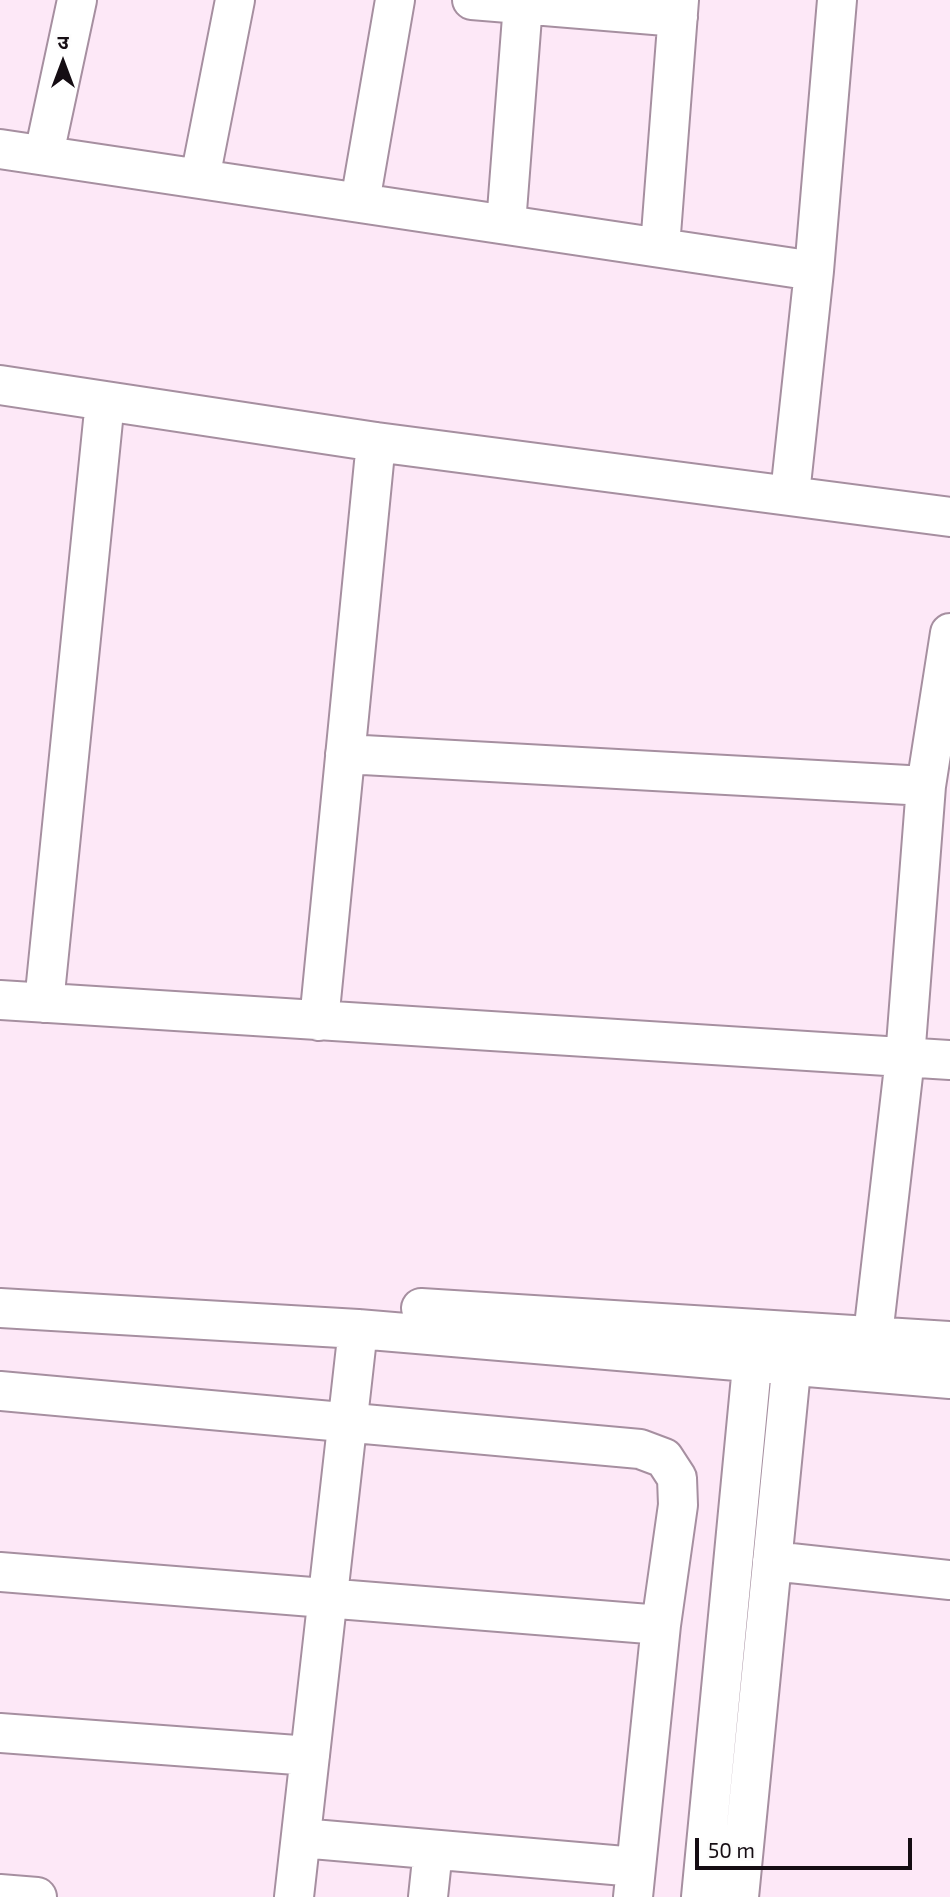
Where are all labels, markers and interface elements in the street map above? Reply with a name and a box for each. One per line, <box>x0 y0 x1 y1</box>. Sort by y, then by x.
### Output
north arrow <box>28 28 98 98</box>
text: उ <box>57 30 69 53</box>
scale bar <box>698 1824 915 1868</box>
text: 50 m <box>708 1837 755 1862</box>

